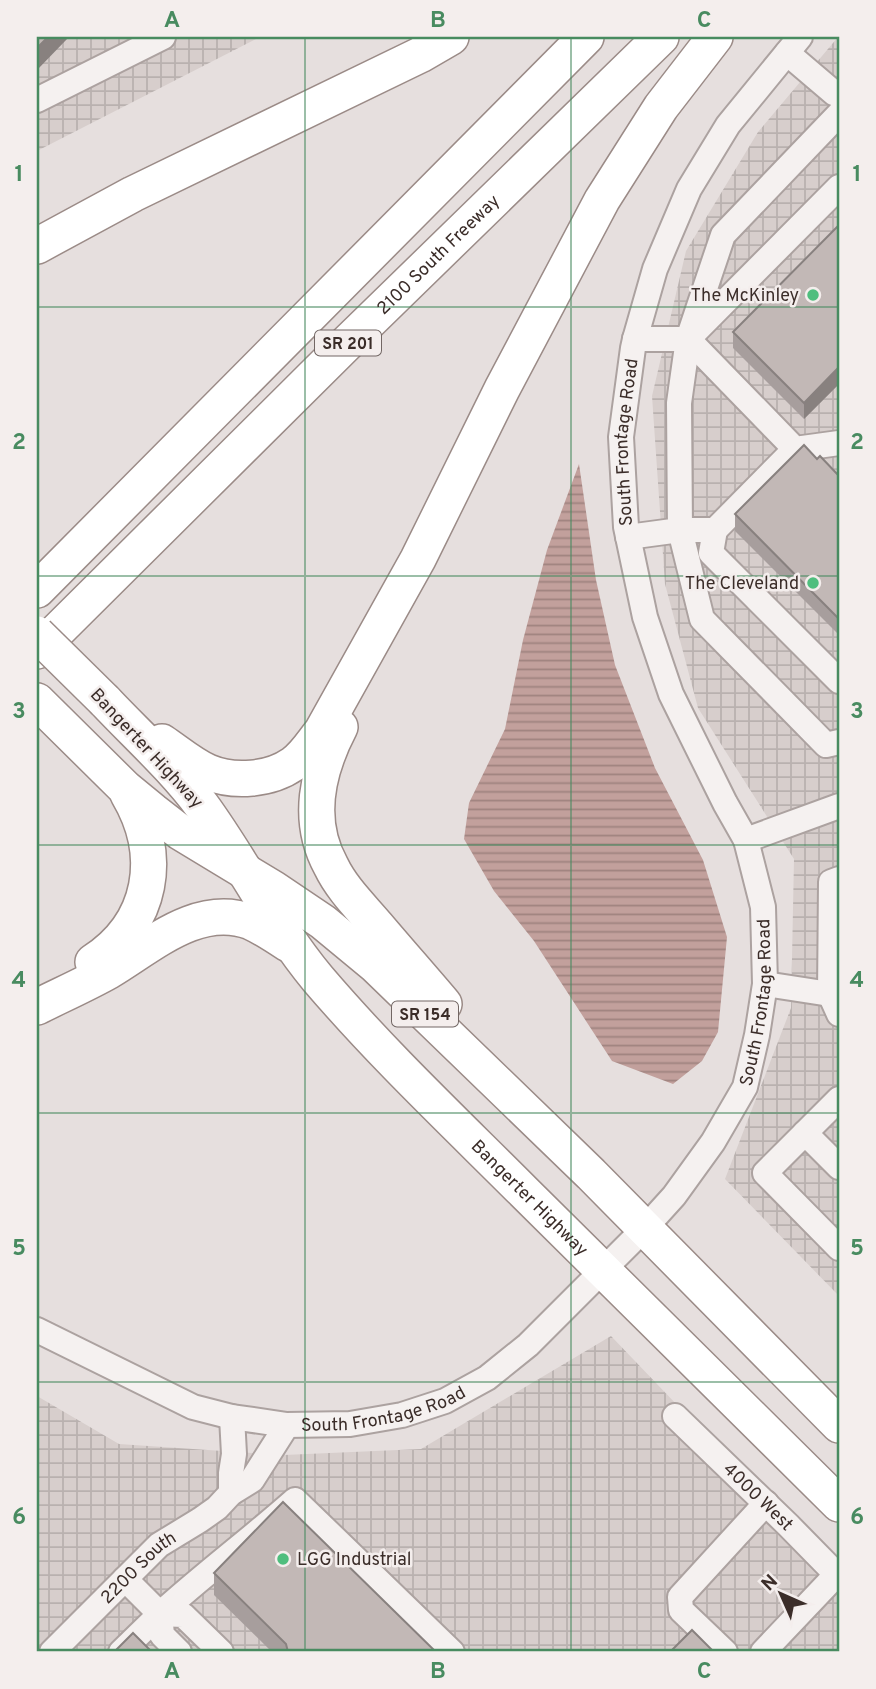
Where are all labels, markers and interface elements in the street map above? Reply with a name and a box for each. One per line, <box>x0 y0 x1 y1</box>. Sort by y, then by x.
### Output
text: A <box>164 7 180 36</box>
text: B <box>430 7 446 36</box>
text: C <box>697 7 711 36</box>
text: 1 <box>14 161 24 190</box>
text: 1 <box>852 161 862 190</box>
street label: 2100 South Freeway <box>373 190 505 321</box>
place label: The McKinley <box>691 285 799 308</box>
marker: The McKinley <box>805 287 821 303</box>
road number: SR 201 <box>315 330 381 356</box>
street label: South Frontage Road <box>611 357 644 527</box>
text: 2 <box>12 429 26 458</box>
text: 2 <box>850 429 864 458</box>
place label: The Cleveland <box>685 573 799 596</box>
marker: The Cleveland <box>805 575 821 591</box>
street label: Bangerter Highway <box>84 684 207 814</box>
text: 3 <box>12 698 26 727</box>
text: 3 <box>850 698 864 727</box>
street label: South Frontage Road <box>736 919 778 1089</box>
text: 4 <box>12 967 26 996</box>
text: 4 <box>850 967 864 996</box>
road number: SR 154 <box>392 1002 458 1026</box>
street label: Bangerter Highway <box>465 1136 592 1262</box>
text: 5 <box>12 1235 26 1264</box>
text: 5 <box>850 1235 864 1264</box>
street label: South Frontage Road <box>301 1382 470 1438</box>
street label: 4000 West <box>717 1459 798 1537</box>
text: 6 <box>12 1504 26 1533</box>
text: 6 <box>850 1504 864 1533</box>
street label: 2200 South <box>96 1527 181 1610</box>
place label: LGG Industrial <box>297 1549 412 1572</box>
marker: LGG Industrial <box>275 1551 291 1567</box>
north arrow <box>746 1560 816 1630</box>
text: N <box>757 1570 784 1597</box>
text: A <box>164 1658 180 1687</box>
text: B <box>430 1658 446 1687</box>
text: C <box>697 1658 711 1687</box>

